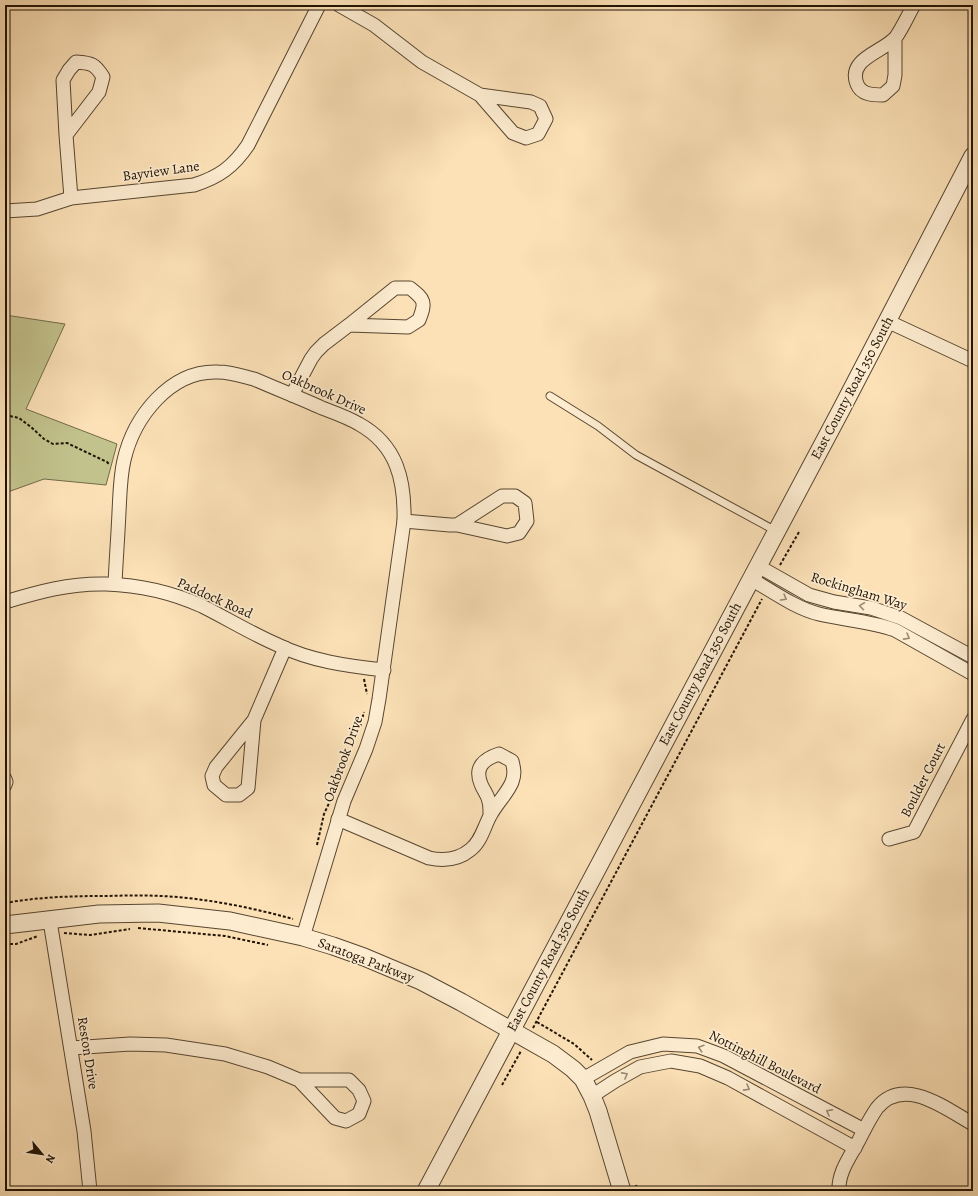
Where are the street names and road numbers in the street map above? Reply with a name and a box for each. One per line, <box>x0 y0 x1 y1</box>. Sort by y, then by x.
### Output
street label: Bayview Lane <box>121 156 201 186</box>
street label: East County Road 350 South <box>806 313 898 463</box>
street label: Oakbrook Drive <box>279 365 369 419</box>
street label: Rockingham Way <box>809 567 910 615</box>
street label: Paddock Road <box>174 573 256 623</box>
street label: East County Road 350 South <box>654 599 746 749</box>
street label: Oakbrook Drive <box>319 713 367 805</box>
street label: Boulder Court <box>896 739 950 820</box>
street label: East County Road 350 South <box>502 885 594 1035</box>
street label: Saratoga Parkway <box>315 933 418 987</box>
street label: Reston Drive <box>73 1015 103 1091</box>
street label: Nottinghill Boulevard <box>706 1026 825 1099</box>

